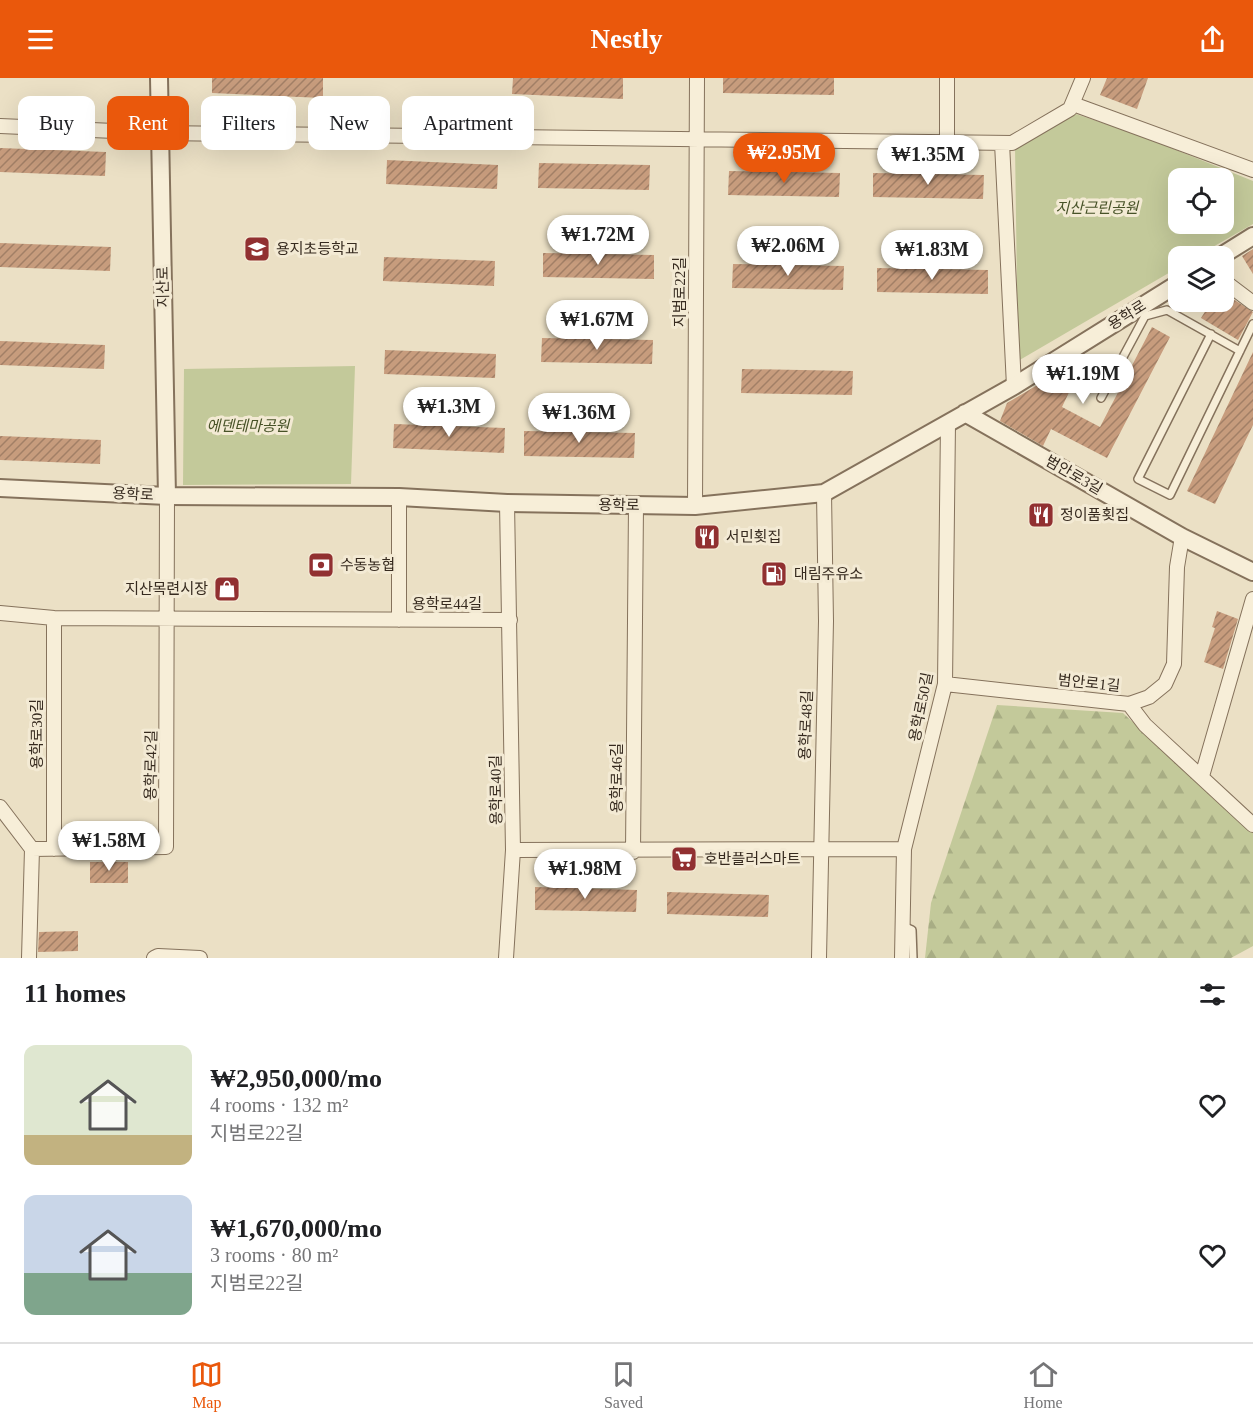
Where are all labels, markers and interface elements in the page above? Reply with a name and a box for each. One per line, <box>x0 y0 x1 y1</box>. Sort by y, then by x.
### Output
icon: menu <box>24 23 57 56</box>
icon: share <box>1196 23 1229 56</box>
text: Nestly <box>591 24 662 54</box>
chip: Buy <box>18 96 95 150</box>
chip: Rent <box>107 96 189 150</box>
chip: Filters <box>201 96 296 150</box>
chip: New <box>308 96 390 150</box>
chip: Apartment <box>402 96 534 150</box>
pin: ₩2.95M <box>735 133 833 184</box>
pin: ₩1.35M <box>879 135 977 186</box>
text: ₩2.95M <box>747 141 821 163</box>
text: ₩1.35M <box>891 143 965 165</box>
map controls <box>1168 168 1234 312</box>
button: locate <box>1168 168 1234 234</box>
park label: 지산근린공원 <box>1056 200 1140 216</box>
pin: ₩1.72M <box>549 215 647 266</box>
text: ₩1.72M <box>561 223 635 245</box>
pin: ₩2.06M <box>739 226 837 277</box>
pin: ₩1.83M <box>883 230 981 281</box>
school or university icon: 용지초등학교 <box>242 234 272 264</box>
text: ₩2.06M <box>751 234 825 256</box>
text: ₩1.83M <box>895 238 969 260</box>
place label: 용지초등학교 <box>276 240 359 257</box>
button: layers <box>1168 246 1234 312</box>
street label: 지범로22길 <box>672 257 688 327</box>
street label: 지산로 <box>155 266 171 308</box>
street label: 용학로 <box>1105 296 1149 333</box>
pin: ₩1.67M <box>548 300 646 351</box>
text: ₩1.67M <box>560 308 634 330</box>
pin: ₩1.19M <box>1034 354 1132 405</box>
text: ₩1.19M <box>1046 362 1120 384</box>
pin: ₩1.3M <box>407 387 491 438</box>
pin: ₩1.36M <box>530 393 628 444</box>
text: ₩1.3M <box>417 395 481 417</box>
text: ₩1.36M <box>542 401 616 423</box>
park label: 에덴테마공원 <box>207 418 291 434</box>
street label: 범안로3길 <box>1043 452 1105 498</box>
street label: 용학로 <box>112 484 154 503</box>
street label: 용학로 <box>598 496 640 513</box>
restaurant icon: 정이품횟집 <box>1026 500 1056 530</box>
place label: 정이품횟집 <box>1060 506 1129 523</box>
restaurant icon: 서민횟집 <box>692 522 722 552</box>
place label: 서민횟집 <box>726 528 781 545</box>
bank icon: 수동농협 <box>306 550 336 580</box>
place label: 수동농협 <box>340 557 395 573</box>
fuel station icon: 대림주유소 <box>759 559 789 589</box>
place label: 대림주유소 <box>794 566 863 582</box>
shop icon: 지산목련시장 <box>212 574 242 604</box>
place label: 지산목련시장 <box>125 581 208 597</box>
street label: 용학로44길 <box>412 595 482 612</box>
street label: 용학로50길 <box>905 671 936 743</box>
street label: 범안로1길 <box>1057 672 1121 694</box>
street label: 용학로48길 <box>796 690 815 760</box>
street label: 용학로30길 <box>28 699 45 769</box>
street label: 용학로42길 <box>141 730 160 800</box>
street label: 용학로46길 <box>608 743 625 813</box>
street label: 용학로40길 <box>486 755 505 825</box>
pin: ₩1.58M <box>60 821 158 872</box>
text: ₩1.58M <box>72 829 146 851</box>
supermarket icon: 호반플러스마트 <box>669 844 699 874</box>
pin: ₩1.98M <box>536 849 634 900</box>
place label: 호반플러스마트 <box>704 851 801 867</box>
text: ₩1.98M <box>548 857 622 879</box>
icon: filters <box>1196 978 1229 1011</box>
text: 11 homes <box>24 979 126 1008</box>
text: ₩2,950,000/mo <box>210 1064 382 1093</box>
icon: home <box>72 1069 144 1141</box>
icon: heart <box>1196 1089 1229 1122</box>
text: 4 rooms · 132 m² <box>210 1094 348 1116</box>
text: 지범로22길 <box>210 1122 304 1144</box>
text: ₩1,670,000/mo <box>210 1214 382 1243</box>
icon: home <box>72 1219 144 1291</box>
icon: heart <box>1196 1239 1229 1272</box>
text: 3 rooms · 80 m² <box>210 1244 338 1266</box>
text: 지범로22길 <box>210 1272 304 1294</box>
tab: Map <box>190 1358 223 1412</box>
tab: Saved <box>604 1358 643 1412</box>
tab: Home <box>1024 1358 1063 1412</box>

